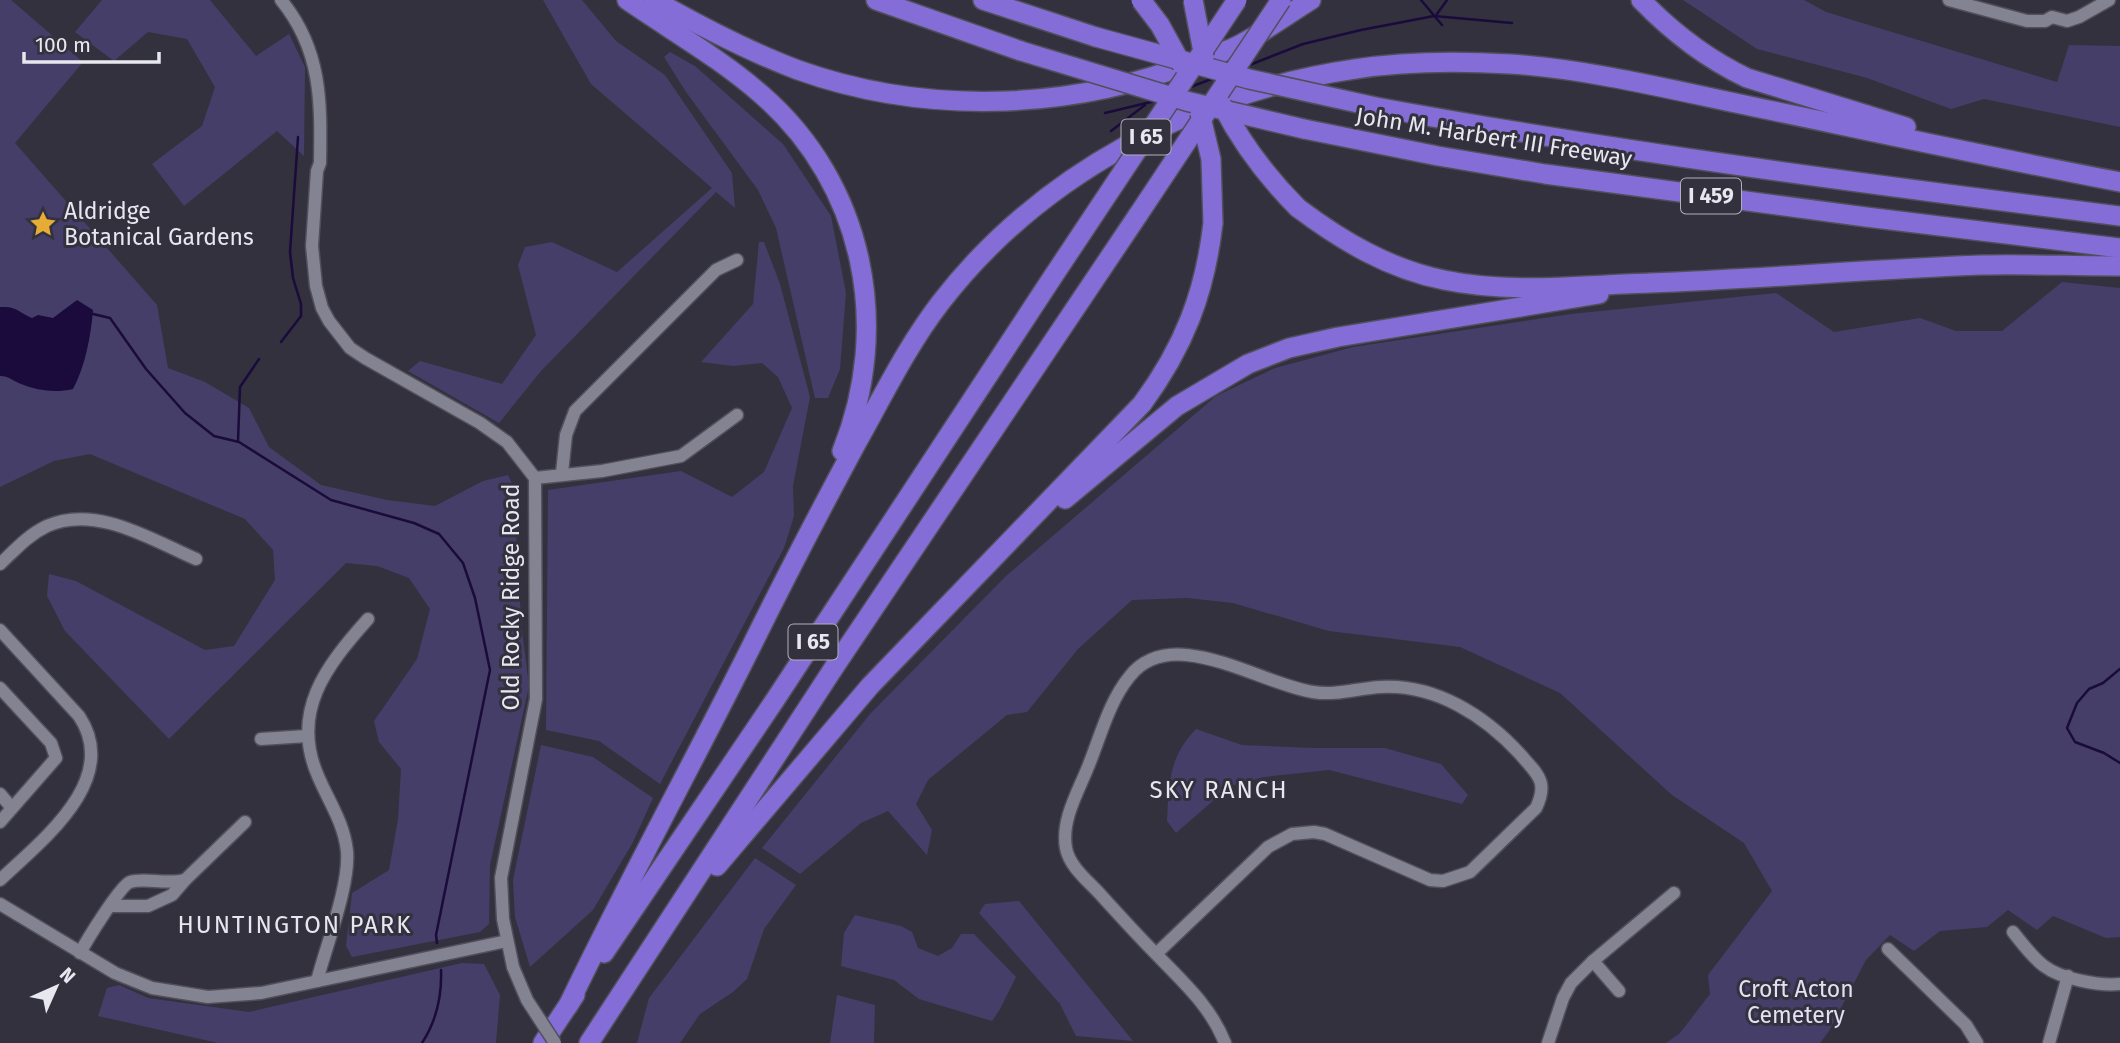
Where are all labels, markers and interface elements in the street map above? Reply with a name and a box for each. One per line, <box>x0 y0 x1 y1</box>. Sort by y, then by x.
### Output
scale bar <box>24 21 159 65</box>
text: 100 m <box>35 32 91 58</box>
street label: John M. Harbert III Freeway <box>1354 101 1635 173</box>
road number: I 65 <box>1122 120 1170 154</box>
road number: I 459 <box>1681 178 1741 214</box>
place label: Aldridge Botanical Gardens <box>64 197 254 251</box>
place icon: Aldridge Botanical Gardens <box>28 209 58 239</box>
street label: Old Rocky Ridge Road <box>497 484 525 711</box>
road number: I 65 <box>788 624 838 660</box>
district label: SKY RANCH <box>1149 776 1289 804</box>
district label: HUNTINGTON PARK <box>177 911 413 939</box>
north arrow <box>21 952 91 1022</box>
text: N <box>55 963 80 988</box>
park label: Croft Acton Cemetery <box>1738 975 1854 1029</box>

